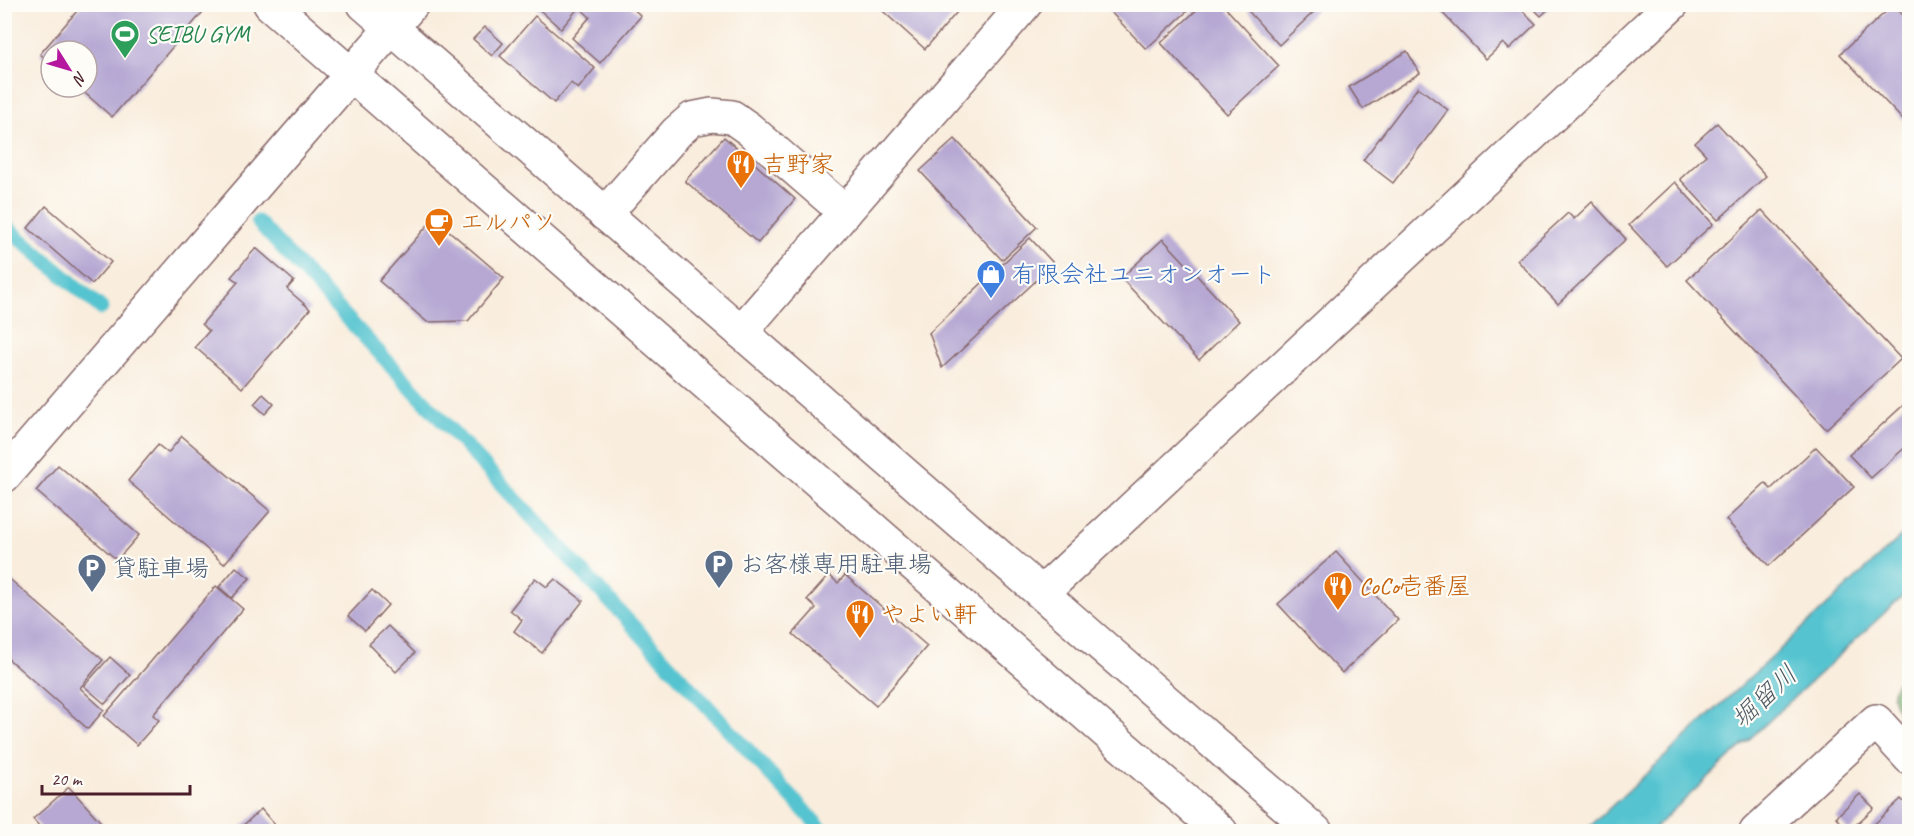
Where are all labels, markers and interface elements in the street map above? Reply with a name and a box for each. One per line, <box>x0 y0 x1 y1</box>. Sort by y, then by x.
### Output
sports icon: SEIBU GYM <box>109 18 141 60</box>
place label: SEIBU GYM <box>146 19 251 49</box>
north arrow <box>39 39 99 99</box>
text: N <box>67 67 91 90</box>
restaurant icon: 吉野家 <box>725 148 757 190</box>
place label: 吉野家 <box>762 149 834 179</box>
cafe icon: エルパソ <box>423 206 455 248</box>
place label: エルパソ <box>460 207 556 237</box>
shop icon: 有限会社ユニオンオート <box>975 258 1007 300</box>
place label: 有限会社ユニオンオート <box>1012 259 1276 289</box>
parking icon: お客様専用駐車場 <box>703 548 735 590</box>
place label: お客様専用駐車場 <box>740 549 932 579</box>
parking icon: 貸駐車場 <box>76 552 108 594</box>
place label: 貸駐車場 <box>113 553 209 583</box>
restaurant icon: CoCo壱番屋 <box>1322 570 1354 612</box>
place label: CoCo壱番屋 <box>1359 571 1471 601</box>
restaurant icon: やよい軒 <box>844 598 876 640</box>
place label: やよい軒 <box>881 599 977 629</box>
water label: 堀留川 <box>1725 658 1804 735</box>
scale bar <box>42 758 190 796</box>
text: 20 m <box>51 768 84 790</box>

